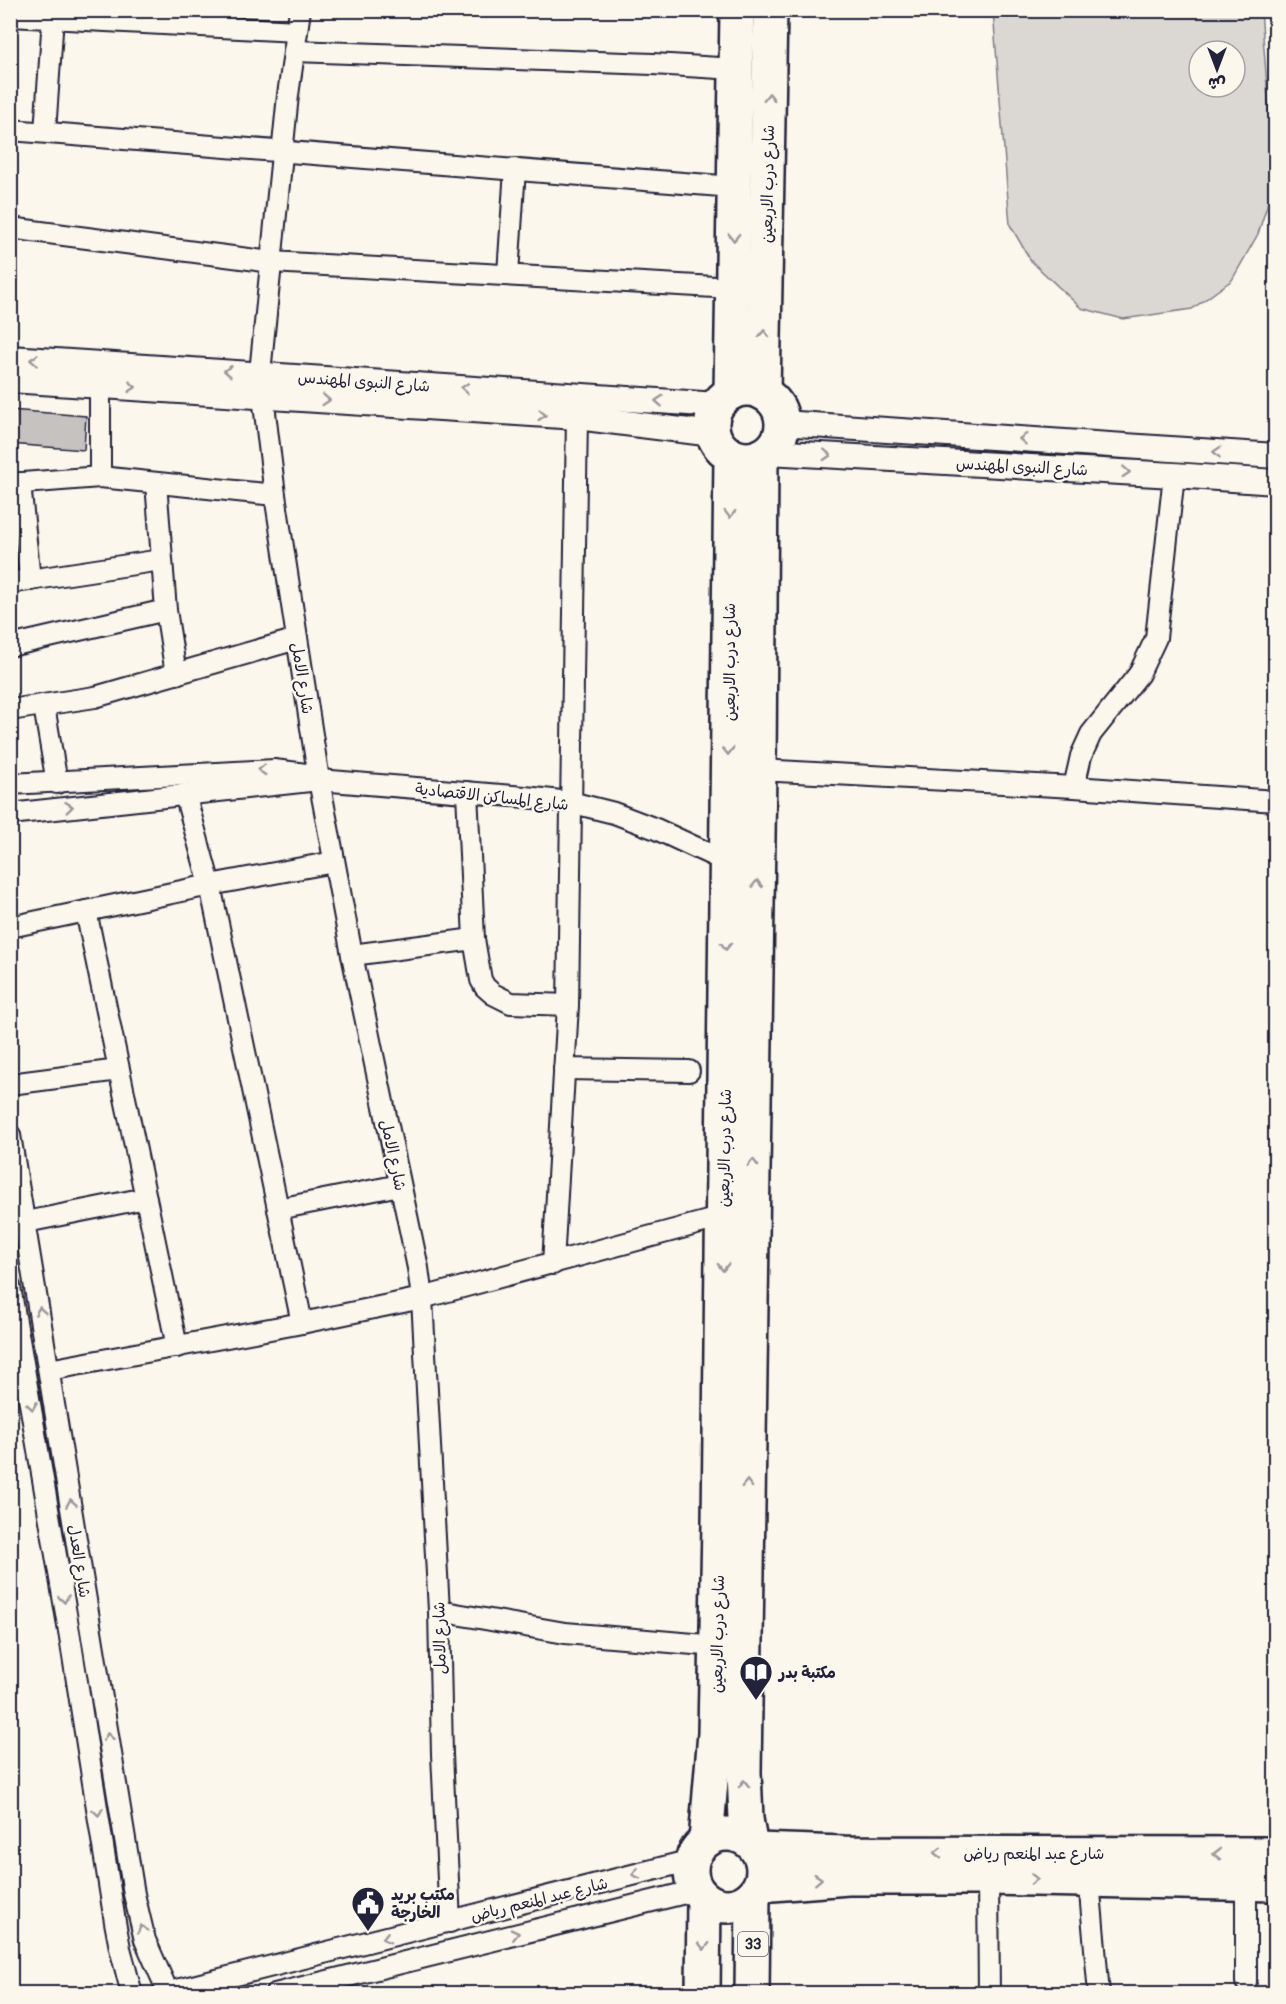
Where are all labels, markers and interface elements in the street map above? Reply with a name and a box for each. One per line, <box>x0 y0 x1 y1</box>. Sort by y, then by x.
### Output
north arrow <box>1187 39 1247 99</box>
text: ش <box>1208 73 1226 93</box>
one-way arrow <box>763 93 775 102</box>
street label: شارع درب الاربعين <box>757 125 780 243</box>
one-way arrow <box>727 232 740 241</box>
one-way arrow <box>758 330 771 339</box>
one-way arrow <box>29 353 38 366</box>
one-way arrow <box>224 365 233 378</box>
street label: شارع النبوى المهندس <box>297 367 431 398</box>
one-way arrow <box>127 380 136 393</box>
one-way arrow <box>460 381 469 394</box>
one-way arrow <box>322 394 331 407</box>
one-way arrow <box>655 395 664 408</box>
one-way arrow <box>537 408 546 421</box>
one-way arrow <box>1018 433 1027 446</box>
one-way arrow <box>1213 446 1222 459</box>
one-way arrow <box>822 449 831 462</box>
street label: شارع النبوى المهندس <box>955 454 1089 481</box>
one-way arrow <box>1122 465 1131 478</box>
one-way arrow <box>724 509 736 518</box>
street label: شارع درب الاربعين <box>720 603 741 721</box>
street label: شارع الامل <box>285 641 318 716</box>
one-way arrow <box>722 746 734 755</box>
one-way arrow <box>258 764 267 777</box>
street label: شارع المساكن الاقتصادية <box>414 779 570 816</box>
one-way arrow <box>64 801 73 814</box>
one-way arrow <box>751 879 763 888</box>
one-way arrow <box>720 941 732 950</box>
street label: شارع درب الاربعين <box>714 1089 737 1207</box>
street label: شارع الامل <box>375 1118 410 1193</box>
one-way arrow <box>747 1158 759 1167</box>
one-way arrow <box>716 1262 729 1271</box>
one-way arrow <box>34 1306 46 1315</box>
one-way arrow <box>25 1401 38 1411</box>
one-way arrow <box>741 1479 753 1488</box>
one-way arrow <box>65 1499 77 1508</box>
street label: شارع العدل <box>62 1523 95 1599</box>
street label: شارع درب الاربعين <box>707 1575 730 1693</box>
one-way arrow <box>57 1594 69 1603</box>
street label: شارع الامل <box>429 1602 452 1674</box>
library icon: مكتبة بدر <box>738 1654 774 1701</box>
place label: مكتبة بدر <box>777 1663 836 1683</box>
one-way arrow <box>103 1733 115 1742</box>
one-way arrow <box>738 1779 750 1788</box>
one-way arrow <box>91 1807 103 1817</box>
street label: شارع عبد المنعم رياض <box>964 1844 1104 1866</box>
one-way arrow <box>934 1847 943 1859</box>
one-way arrow <box>1213 1848 1222 1860</box>
one-way arrow <box>631 1867 641 1880</box>
street label: شارع عبد المنعم رياض <box>469 1873 610 1929</box>
one-way arrow <box>813 1873 822 1886</box>
one-way arrow <box>1029 1873 1038 1886</box>
public building icon: مكتب بريد الخارجة <box>350 1885 386 1932</box>
place label: مكتب بريد الخارجة <box>391 1885 455 1923</box>
one-way arrow <box>137 1924 149 1935</box>
one-way arrow <box>510 1928 520 1941</box>
one-way arrow <box>381 1931 391 1944</box>
road number: 33 <box>738 1932 768 1956</box>
one-way arrow <box>697 1941 710 1950</box>

